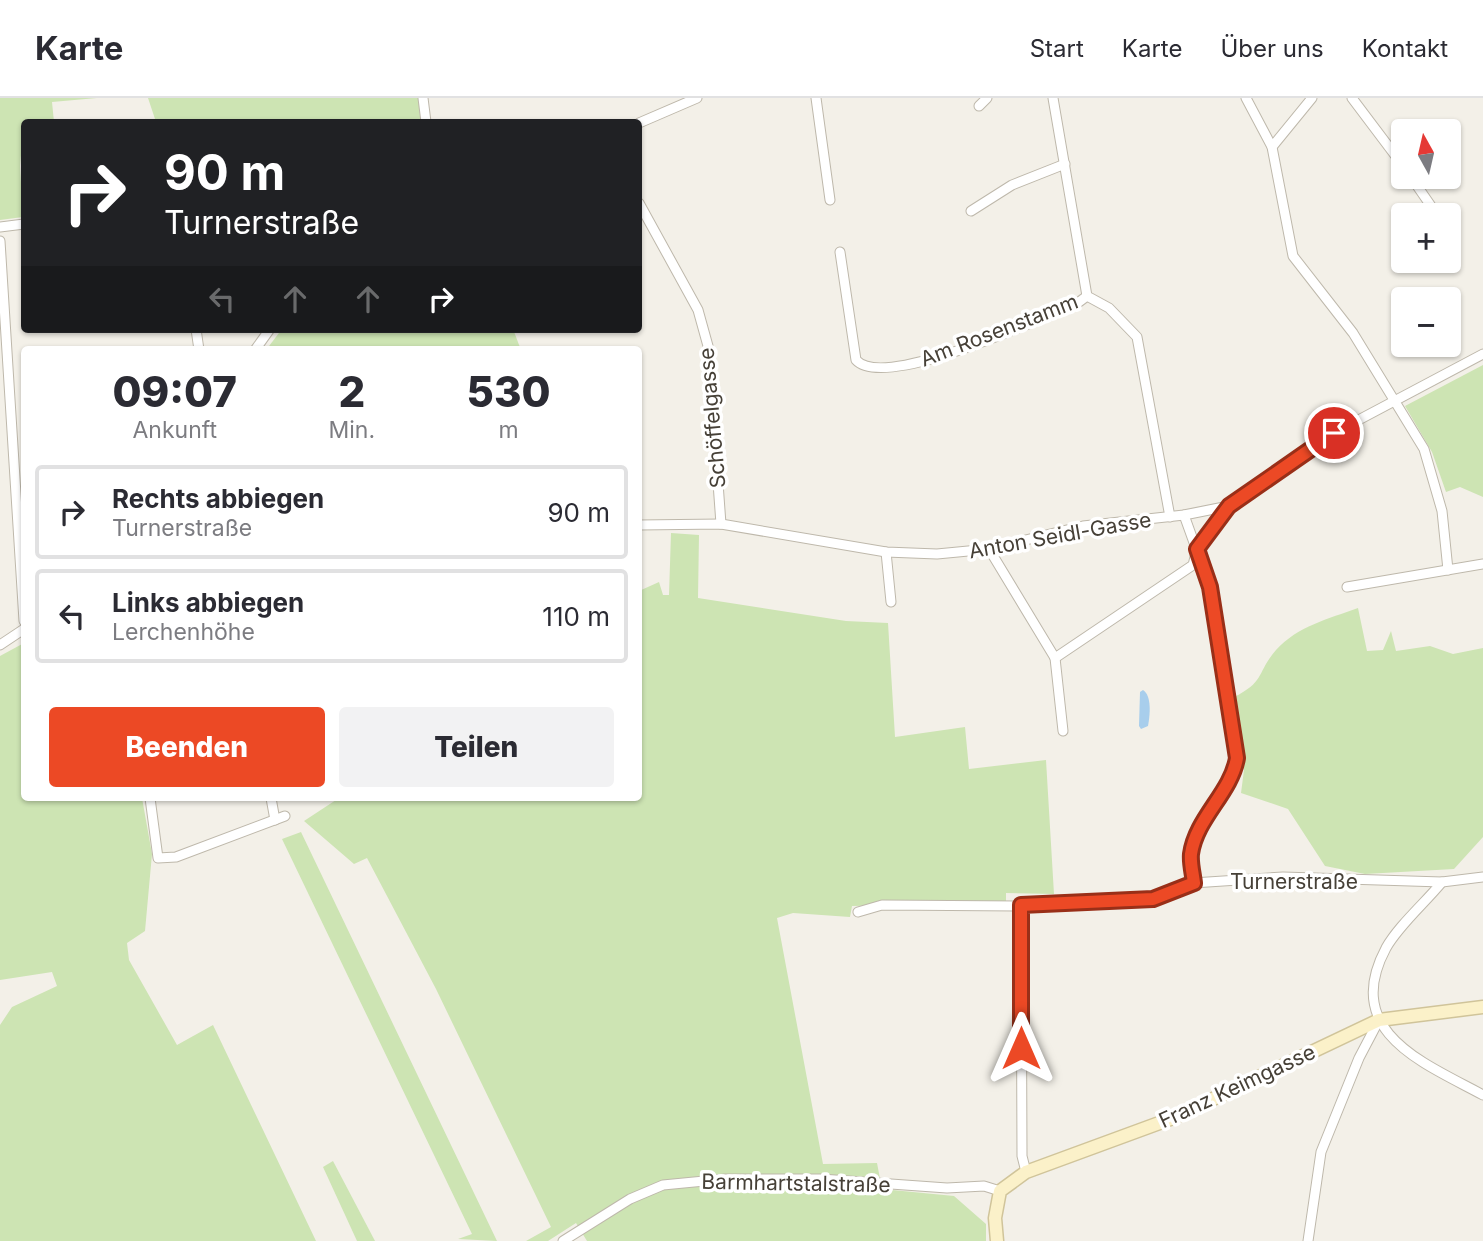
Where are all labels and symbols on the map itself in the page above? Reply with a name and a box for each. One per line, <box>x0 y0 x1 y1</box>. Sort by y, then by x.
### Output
north arrow <box>1391 119 1461 189</box>
street label: Am Rosenstamm <box>917 288 1081 372</box>
street label: Schöffelgasse <box>693 347 731 489</box>
pin <box>1304 403 1364 463</box>
street label: Anton Seidl-Gasse <box>967 507 1153 563</box>
street label: Turnerstraße <box>1230 869 1358 894</box>
position arrow <box>984 1011 1058 1085</box>
street label: Franz Keimgasse <box>1155 1039 1319 1133</box>
street label: Barmhartstalstraße <box>701 1169 891 1197</box>

